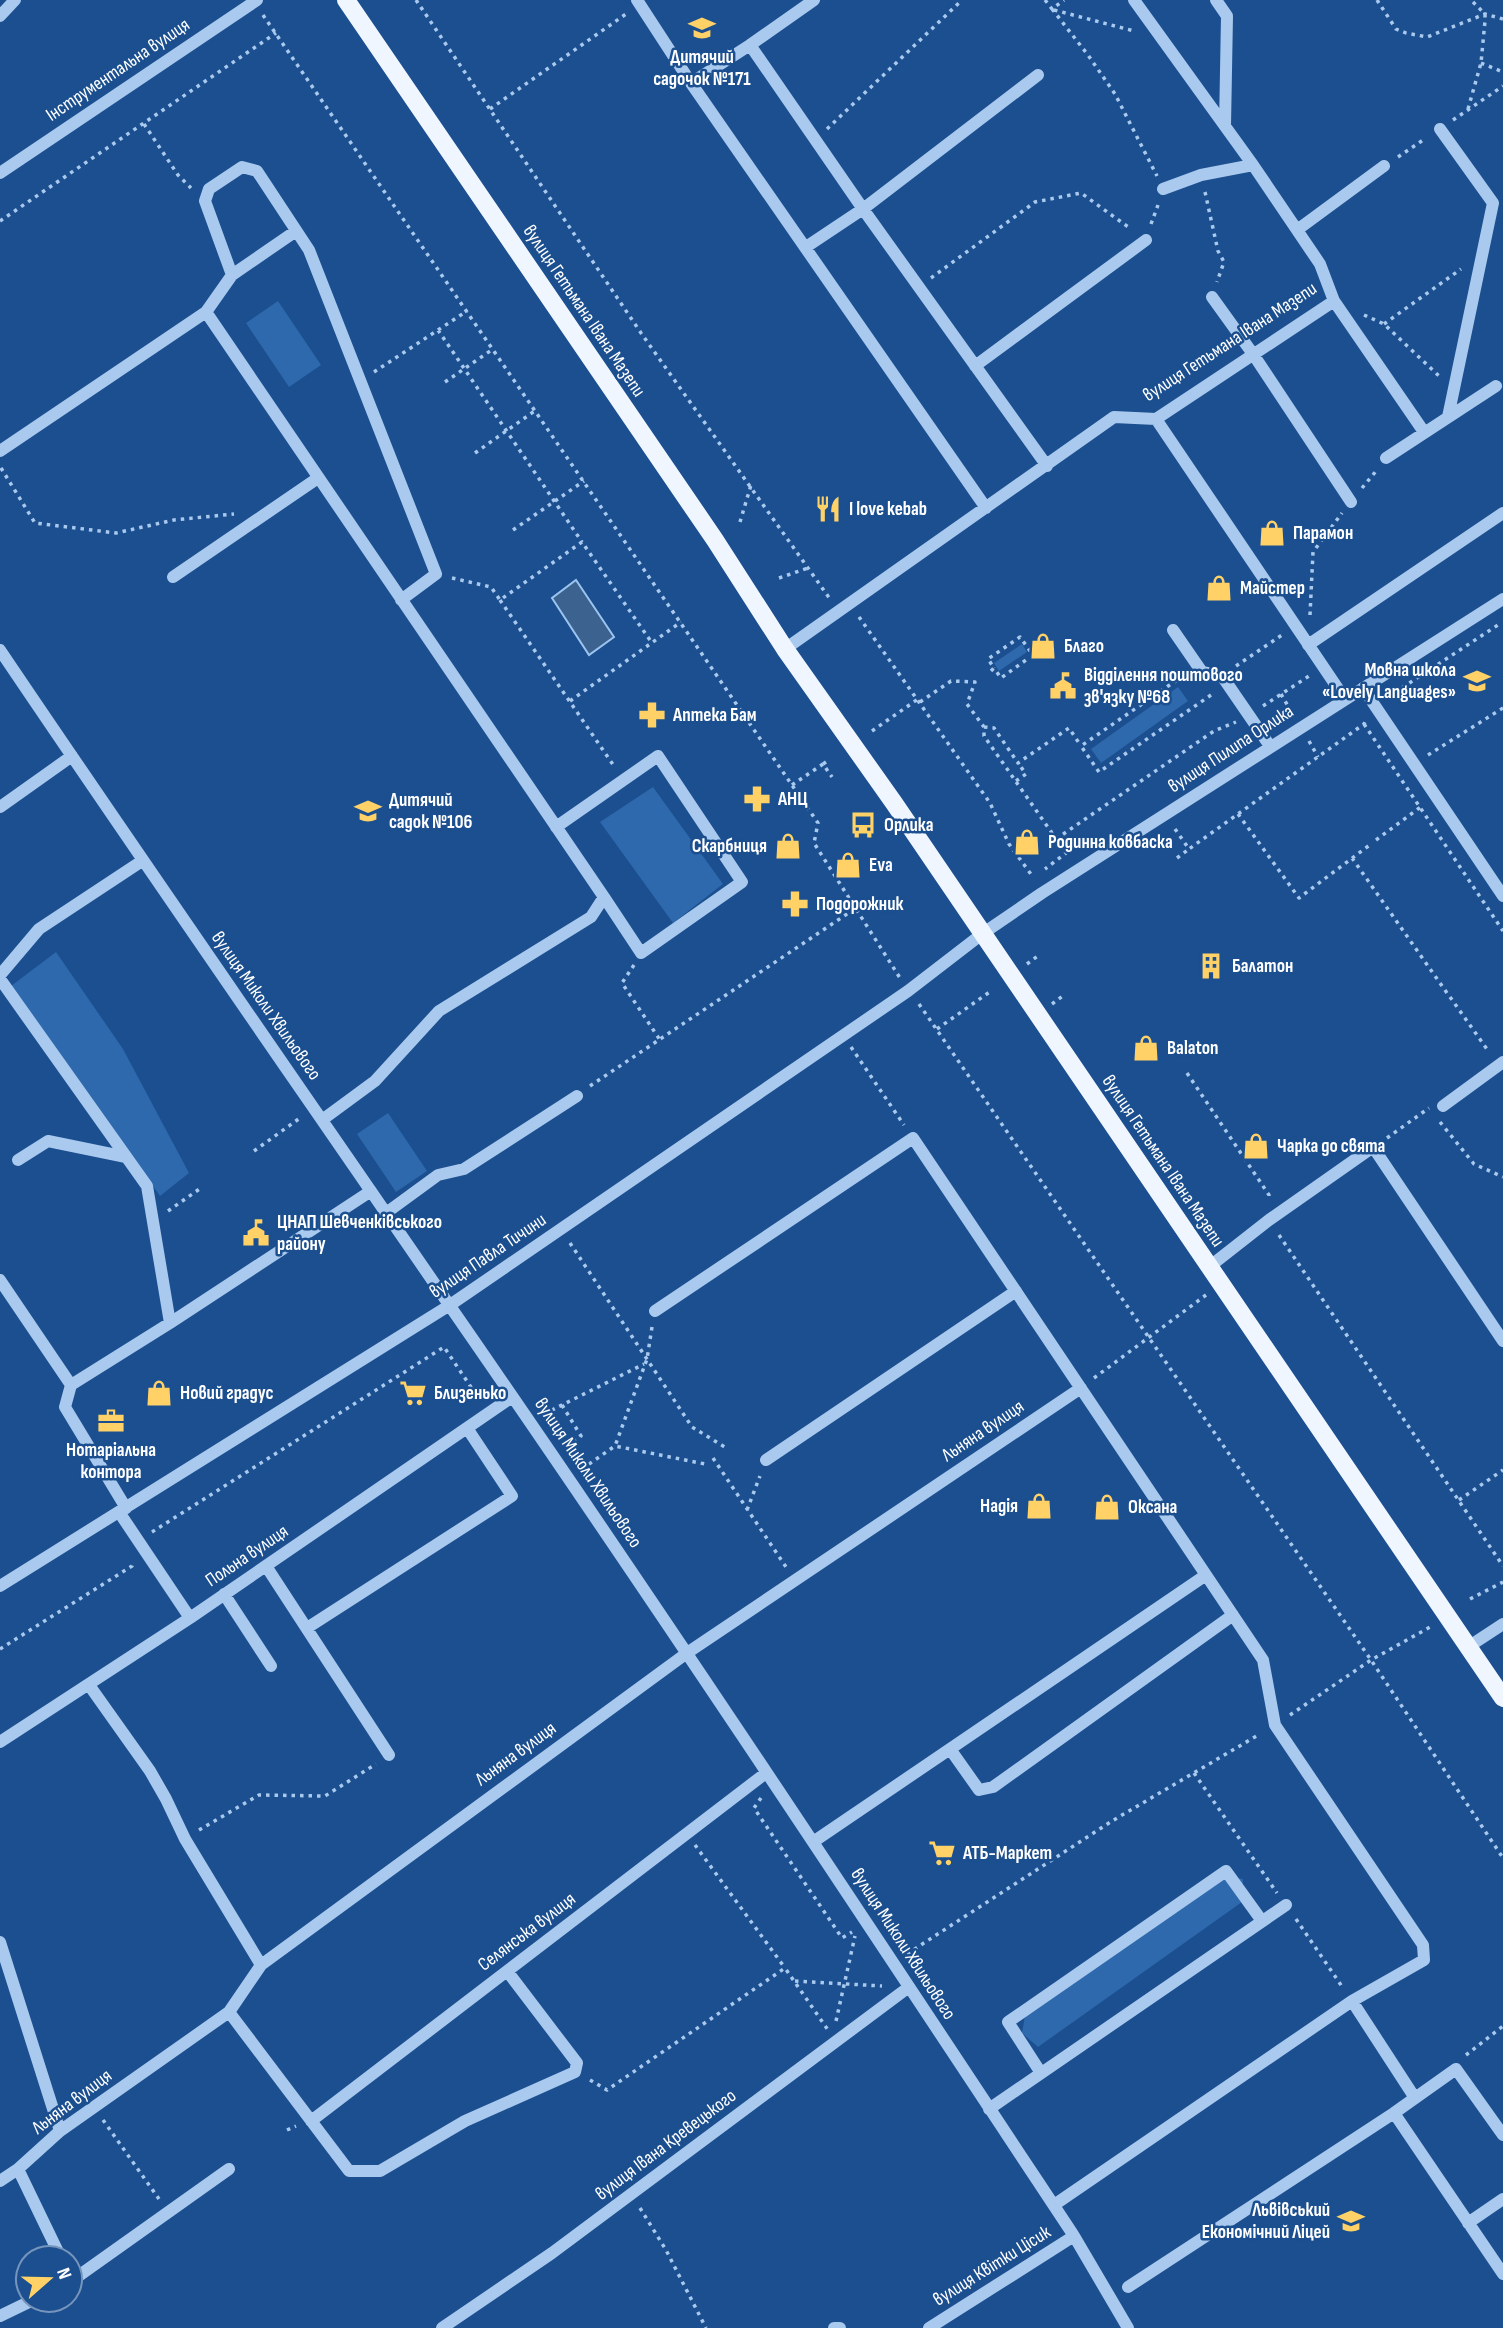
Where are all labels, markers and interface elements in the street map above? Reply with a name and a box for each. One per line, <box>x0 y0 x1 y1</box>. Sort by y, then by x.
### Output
street label: Інструментальна вулиця <box>42 13 194 127</box>
school or university icon: Дитячий садочок №171 <box>687 13 717 43</box>
place label: Дитячий садочок №171 <box>653 46 751 91</box>
street label: вулиця Гетьмана Івана Мазепи <box>518 221 650 401</box>
street label: вулиця Гетьмана Івана Мазепи <box>1139 277 1321 407</box>
restaurant icon: I love kebab <box>813 494 843 524</box>
place label: I love kebab <box>849 498 927 521</box>
shop icon: Парамон <box>1257 518 1287 548</box>
place label: Парамон <box>1293 522 1353 545</box>
shop icon: Майстер <box>1204 573 1234 603</box>
place label: Майстер <box>1240 577 1305 600</box>
shop icon: Благо <box>1028 631 1058 661</box>
place label: Благо <box>1064 635 1104 658</box>
place label: Мовна школа «Lovely Languages» <box>1322 659 1456 704</box>
place label: Відділення поштового зв'язку №68 <box>1084 664 1243 709</box>
school or university icon: Мовна школа «Lovely Languages» <box>1462 666 1492 696</box>
public building icon: Відділення поштового зв'язку №68 <box>1048 671 1078 701</box>
pharmacy icon: Аптека Бам <box>637 700 667 730</box>
street label: вулиця Пилипа Орлика <box>1164 700 1298 798</box>
place label: Аптека Бам <box>672 704 756 727</box>
pharmacy icon: АНЦ <box>742 784 772 814</box>
place label: АНЦ <box>777 788 808 811</box>
place label: Дитячий садок №106 <box>389 789 473 834</box>
school or university icon: Дитячий садок №106 <box>353 796 383 826</box>
bus stop icon: Орлика <box>848 810 878 840</box>
place label: Орлика <box>884 814 933 837</box>
shop icon: Родинна ковбаска <box>1012 827 1042 857</box>
shop icon: Скарбниця <box>773 831 803 861</box>
place label: Родинна ковбаска <box>1048 831 1173 854</box>
place label: Скарбниця <box>692 835 767 858</box>
shop icon: Eva <box>833 850 863 880</box>
place label: Eva <box>869 854 893 877</box>
pharmacy icon: Подорожник <box>780 889 810 919</box>
place label: Подорожник <box>816 893 903 916</box>
street label: вулиця Миколи Хвильового <box>206 927 326 1085</box>
building icon: Балатон <box>1196 951 1226 981</box>
place label: Балатон <box>1232 955 1293 978</box>
shop icon: Balaton <box>1131 1033 1161 1063</box>
place label: Balaton <box>1167 1037 1218 1060</box>
street label: вулиця Гетьмана Івана Мазепи <box>1097 1071 1229 1251</box>
shop icon: Чарка до свята <box>1241 1131 1271 1161</box>
place label: Чарка до свята <box>1277 1135 1385 1158</box>
street label: вулиця Павла Тичини <box>425 1208 551 1304</box>
place label: ЦНАП Шевченківського району <box>277 1211 442 1256</box>
public building icon: ЦНАП Шевченківського району <box>241 1218 271 1248</box>
shop icon: Новий градус <box>144 1378 174 1408</box>
supermarket icon: Близенько <box>398 1378 428 1408</box>
place label: Новий градус <box>180 1382 274 1405</box>
place label: Близенько <box>434 1382 506 1405</box>
street label: вулиця Миколи Хвильового <box>529 1394 647 1552</box>
street label: Льняна вулиця <box>937 1395 1028 1467</box>
office icon: Нотаріальна контора <box>96 1406 126 1436</box>
place label: Нотаріальна контора <box>66 1439 156 1484</box>
shop icon: Надія <box>1024 1491 1054 1521</box>
shop icon: Оксана <box>1092 1492 1122 1522</box>
place label: Надія <box>980 1495 1018 1518</box>
place label: Оксана <box>1128 1496 1177 1519</box>
street label: Польна вулиця <box>201 1520 293 1592</box>
street label: Льняна вулиця <box>470 1717 561 1792</box>
supermarket icon: АТБ-Маркет <box>927 1838 957 1868</box>
place label: АТБ-Маркет <box>962 1842 1052 1865</box>
street label: вулиця Миколи Хвильового <box>845 1864 961 2024</box>
street label: Селянська вулиця <box>474 1888 580 1976</box>
street label: Льняна вулиця <box>27 2064 117 2140</box>
street label: вулиця Івана Кревецького <box>591 2085 741 2205</box>
place label: Львівський Економічний Ліцей <box>1202 2199 1330 2244</box>
school or university icon: Львівський Економічний Ліцей <box>1336 2206 1366 2236</box>
street label: вулиця Квітки Цісик <box>929 2220 1056 2311</box>
north arrow <box>14 2244 84 2314</box>
text: N <box>51 2265 76 2282</box>

